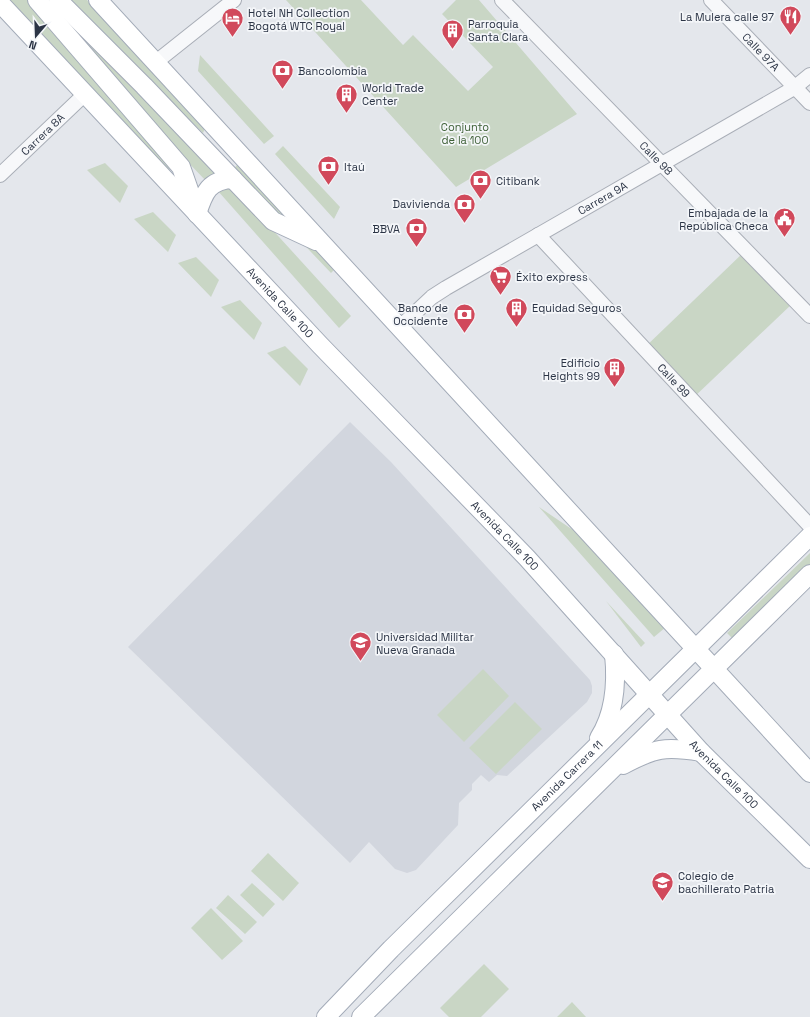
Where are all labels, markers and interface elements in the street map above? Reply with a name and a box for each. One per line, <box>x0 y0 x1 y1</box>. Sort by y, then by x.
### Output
restaurant icon: La Mulera calle 97 <box>777 4 803 37</box>
hotel icon: Hotel NH Collection Bogotá WTC Royal <box>219 6 245 39</box>
place label: Hotel NH Collection Bogotá WTC Royal <box>248 6 349 33</box>
place label: La Mulera calle 97 <box>680 10 774 24</box>
north arrow <box>16 16 56 56</box>
building icon: Parroquia Santa Clara <box>439 17 465 50</box>
place label: Parroquia Santa Clara <box>468 17 529 44</box>
street label: Calle 97A <box>739 30 783 74</box>
text: N <box>27 38 39 53</box>
bank icon: Bancolombia <box>270 58 296 91</box>
place label: Bancolombia <box>298 64 367 78</box>
building icon: World Trade Center <box>334 81 360 114</box>
place label: World Trade Center <box>362 81 424 108</box>
street label: Carrera 8A <box>18 110 67 158</box>
park label: Conjunto de la 100 <box>441 120 489 147</box>
street label: Calle 98 <box>637 138 676 178</box>
bank icon: Itaú <box>316 154 342 187</box>
place label: Itaú <box>344 160 365 174</box>
bank icon: Citibank <box>468 168 494 201</box>
place label: Citibank <box>496 174 540 188</box>
street label: Carrera 9A <box>575 178 630 218</box>
bank icon: Davivienda <box>452 191 478 224</box>
place label: Davivienda <box>393 197 451 211</box>
place label: Embajada de la República Checa <box>679 206 769 233</box>
public building icon: Embajada de la República Checa <box>771 206 797 239</box>
bank icon: BBVA <box>403 216 429 249</box>
place label: BBVA <box>372 222 400 236</box>
street label: Avenida Calle 100 <box>244 264 317 341</box>
supermarket icon: Éxito express <box>487 264 513 297</box>
place label: Éxito express <box>516 270 588 284</box>
building icon: Equidad Seguros <box>504 295 530 328</box>
place label: Banco de Occidente <box>393 301 448 328</box>
bank icon: Banco de Occidente <box>451 301 477 334</box>
place label: Equidad Seguros <box>532 301 622 315</box>
place label: Edificio Heights 99 <box>543 356 600 383</box>
building icon: Edificio Heights 99 <box>602 356 628 389</box>
street label: Calle 99 <box>655 360 693 401</box>
street label: Avenida Calle 100 <box>468 498 542 573</box>
school or university icon: Universidad Militar Nueva Granada <box>347 630 373 663</box>
place label: Universidad Militar Nueva Granada <box>376 630 474 657</box>
street label: Avenida Carrera 11 <box>528 737 606 814</box>
street label: Avenida Calle 100 <box>687 737 761 811</box>
school or university icon: Colegio de bachillerato Patria <box>649 869 675 902</box>
place label: Colegio de bachillerato Patria <box>678 869 775 896</box>

